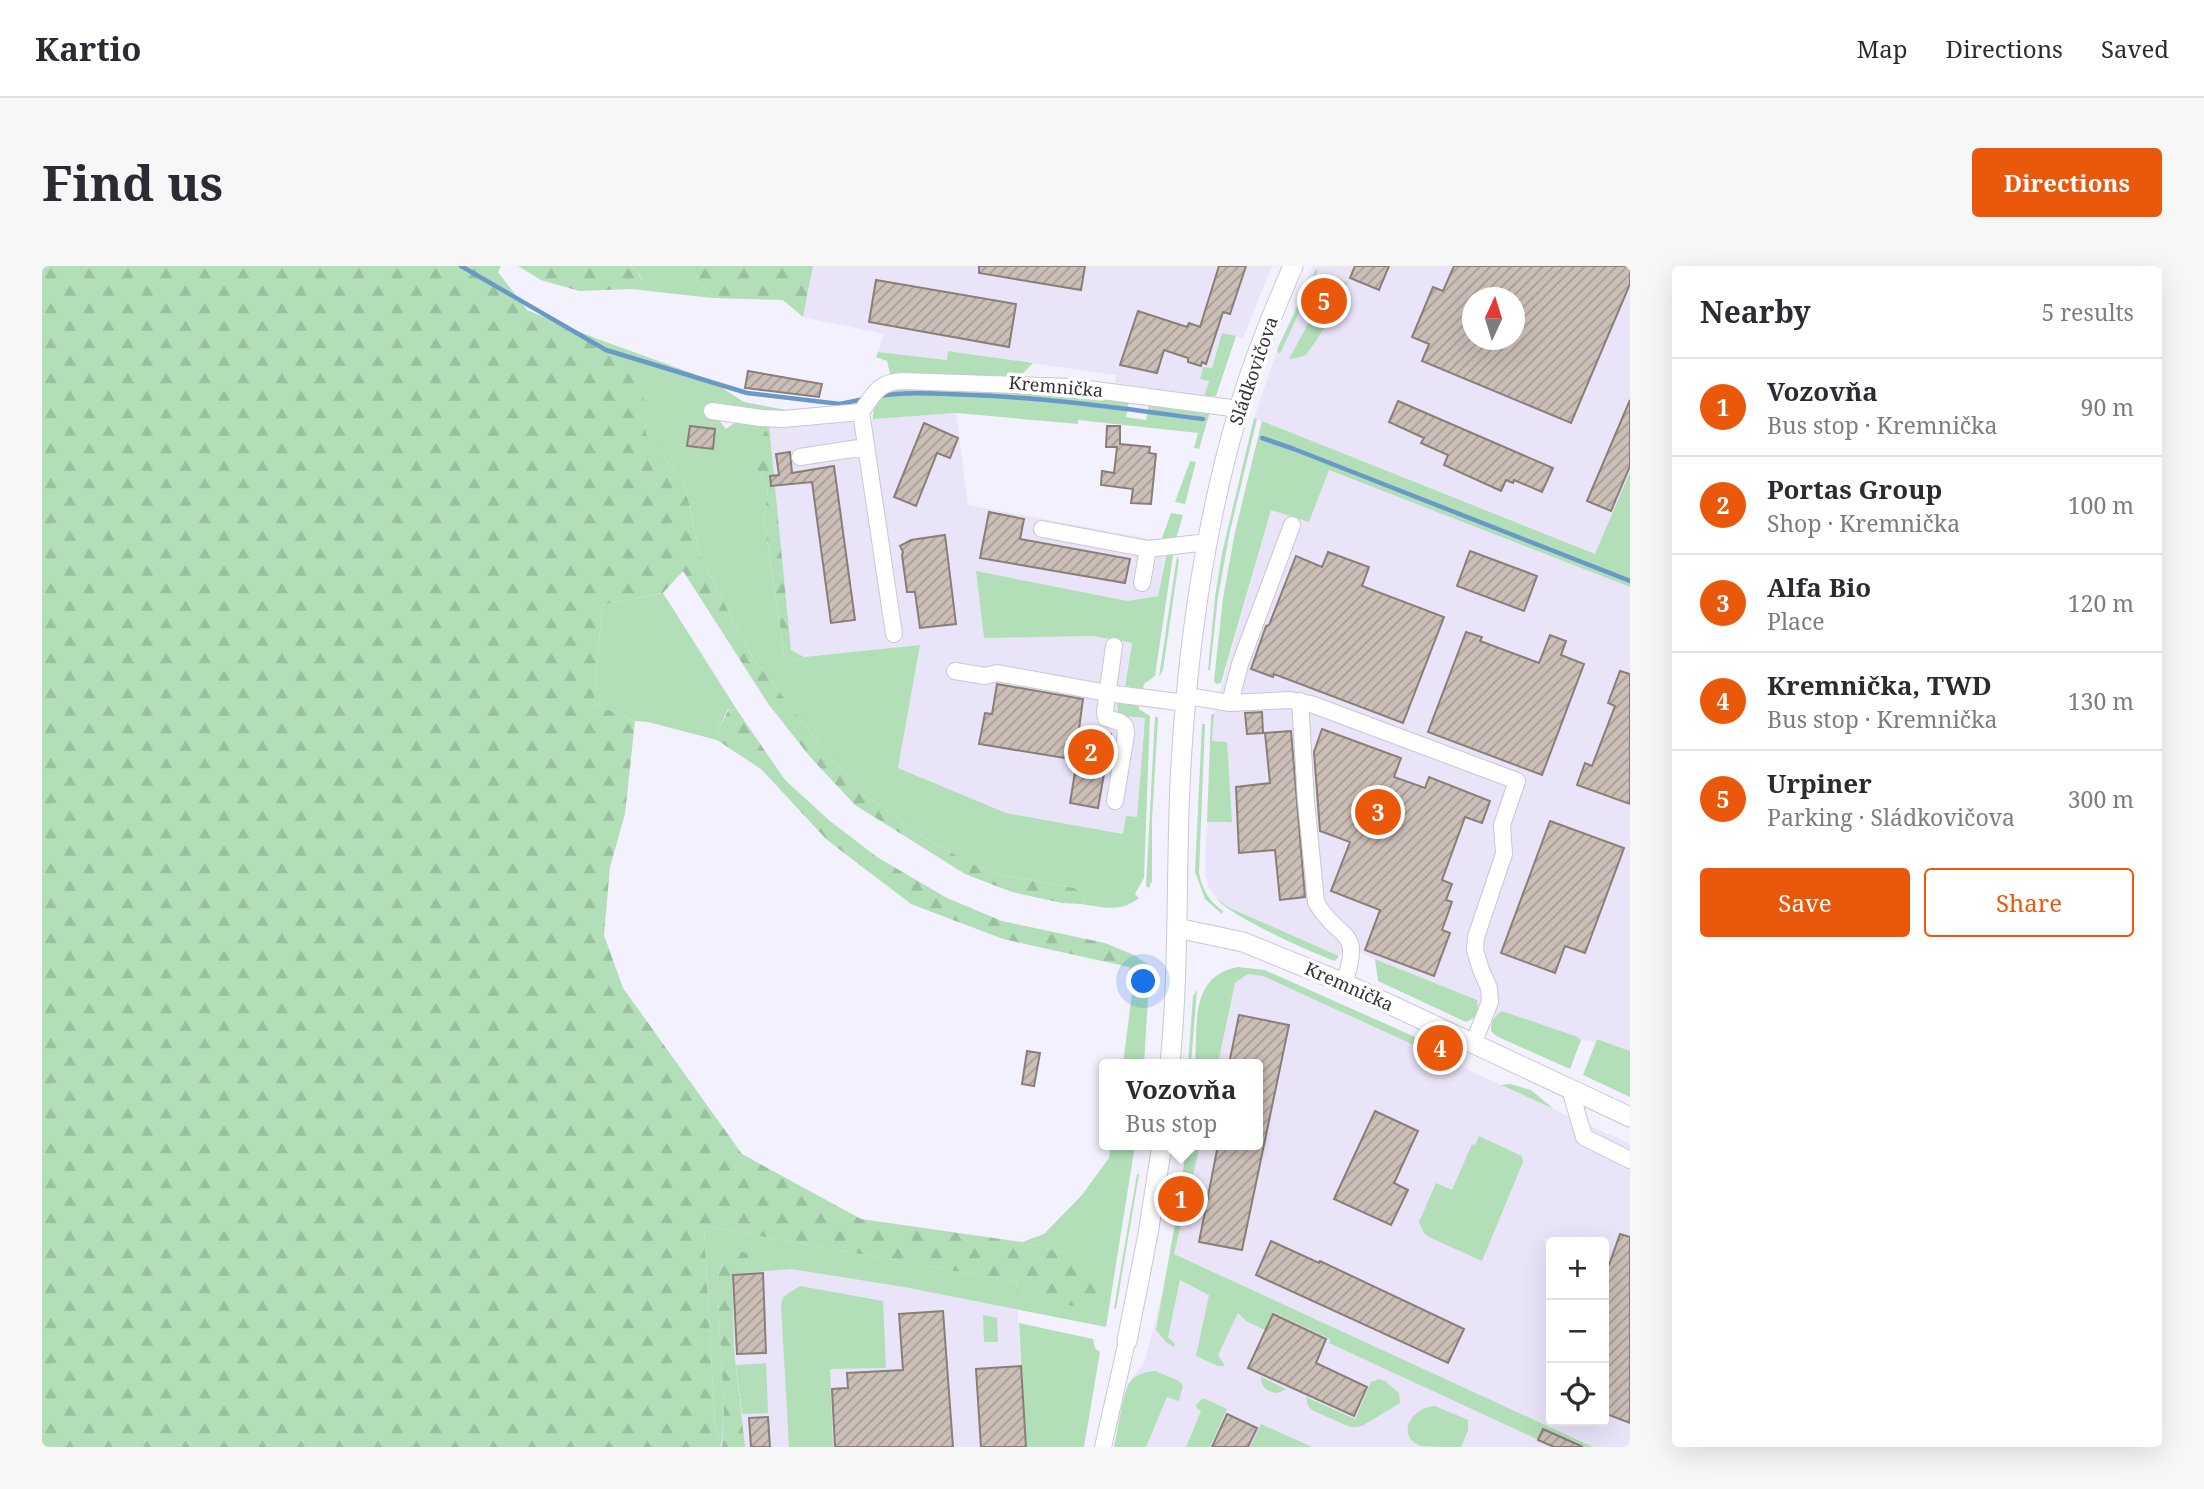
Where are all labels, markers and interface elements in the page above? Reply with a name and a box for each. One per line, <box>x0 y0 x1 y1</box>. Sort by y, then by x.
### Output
text: Kartio <box>35 26 142 71</box>
text: Map <box>1857 32 1908 65</box>
text: Directions <box>1946 32 2063 65</box>
text: Saved <box>2101 32 2169 65</box>
button: Directions <box>1972 148 2162 217</box>
text: Find us <box>42 149 223 215</box>
pin: 5 <box>1301 275 1347 327</box>
north arrow <box>1462 287 1525 350</box>
text: Nearby <box>1700 291 1811 332</box>
text: 5 results <box>2041 296 2134 328</box>
street label: Sládkovičova <box>1223 313 1283 428</box>
street label: Kremnička <box>1008 370 1104 402</box>
text: Vozovňa <box>1767 373 1878 409</box>
text: 1 <box>1717 391 1730 423</box>
text: 90 m <box>2081 391 2134 423</box>
text: Bus stop · Kremnička <box>1767 409 1997 441</box>
text: Portas Group <box>1767 471 1942 507</box>
text: 2 <box>1717 489 1730 521</box>
text: 100 m <box>2068 489 2134 521</box>
text: Shop · Kremnička <box>1767 507 1960 539</box>
text: Alfa Bio <box>1767 569 1871 605</box>
text: 3 <box>1717 587 1730 619</box>
text: 120 m <box>2068 587 2134 619</box>
text: Place <box>1767 605 1825 637</box>
text: Kremnička, TWD <box>1767 667 1992 703</box>
text: 4 <box>1717 685 1730 717</box>
text: 130 m <box>2068 685 2134 717</box>
text: Bus stop · Kremnička <box>1767 703 1997 735</box>
pin: 2 <box>1068 726 1114 778</box>
text: Urpiner <box>1767 765 1872 801</box>
text: 5 <box>1717 783 1730 815</box>
text: 300 m <box>2068 783 2134 815</box>
pin: 3 <box>1355 786 1401 838</box>
text: Parking · Sládkovičova <box>1767 801 2015 833</box>
button: Save <box>1700 868 1910 937</box>
button: Share <box>1924 868 2134 937</box>
street label: Kremnička <box>1301 956 1398 1016</box>
your location <box>1126 964 1160 998</box>
pin: 4 <box>1417 1022 1463 1074</box>
popup <box>1099 1059 1263 1150</box>
text: Vozovňa <box>1126 1071 1236 1107</box>
text: Bus stop <box>1126 1107 1217 1139</box>
pin: 1 <box>1158 1173 1204 1225</box>
map controls <box>1546 1237 1609 1426</box>
button: + <box>1546 1237 1609 1300</box>
button: − <box>1546 1300 1609 1363</box>
button: locate <box>1546 1363 1609 1426</box>

